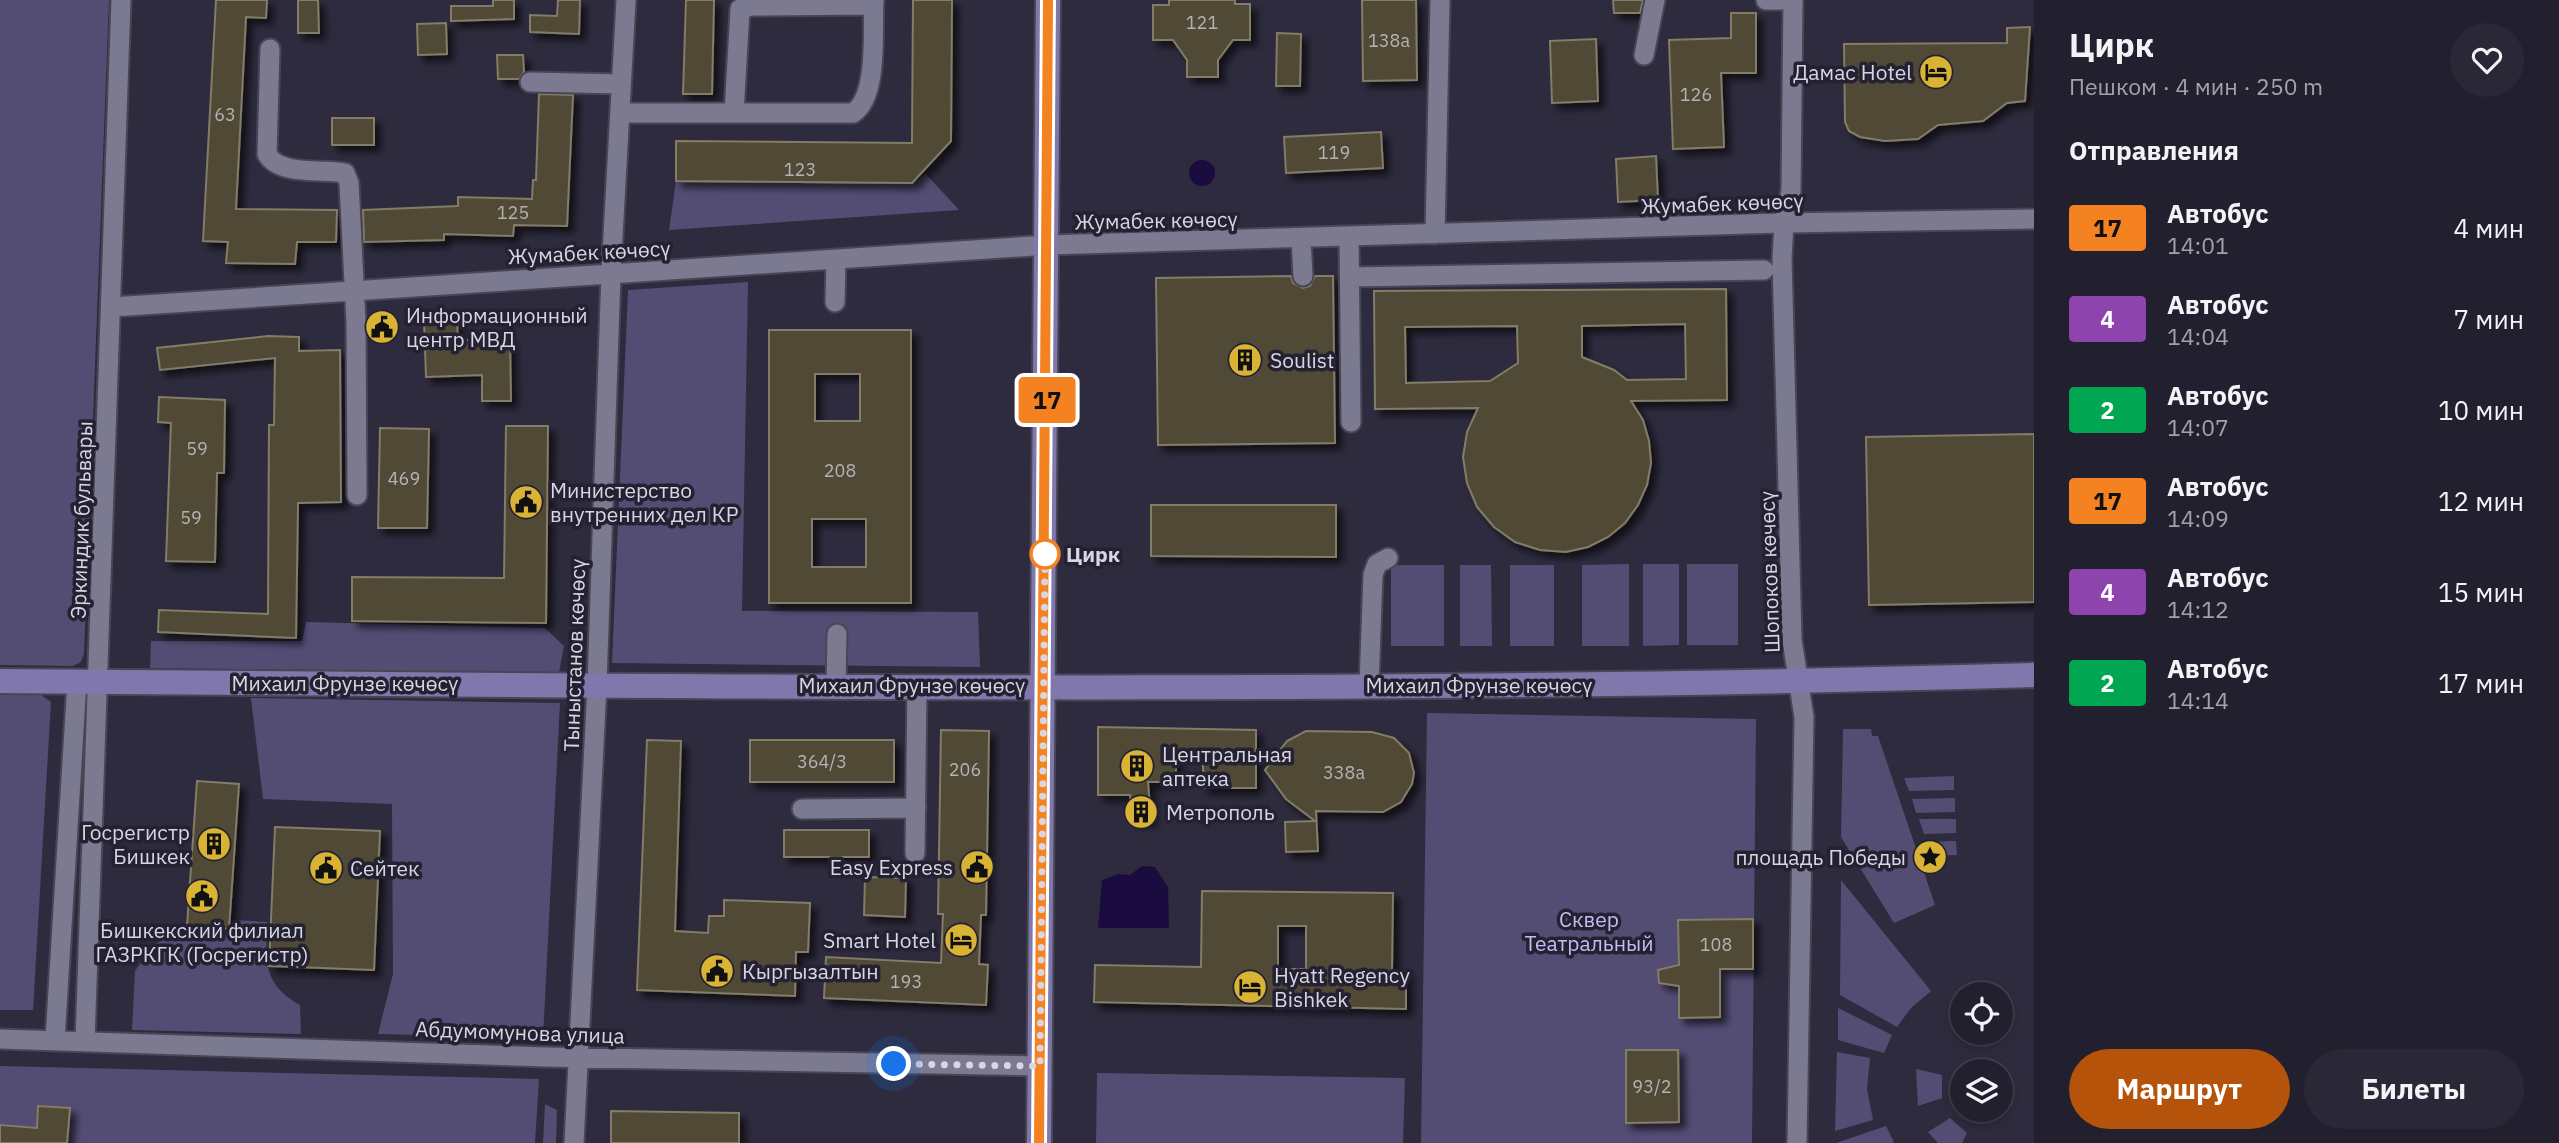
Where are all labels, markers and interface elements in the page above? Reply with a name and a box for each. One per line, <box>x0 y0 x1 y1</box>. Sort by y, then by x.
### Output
house number: 121 <box>1186 11 1218 34</box>
text: Цирк <box>2069 23 2154 66</box>
button: heart <box>2450 23 2524 97</box>
house number: 138а <box>1368 29 1410 52</box>
hotel icon: Дамас Hotel <box>1917 53 1955 91</box>
place label: Дамас Hotel <box>1793 58 1912 86</box>
text: Пешком · 4 мин · 250 m <box>2069 71 2323 101</box>
house number: 126 <box>1680 83 1712 106</box>
house number: 63 <box>214 103 236 126</box>
text: Отправления <box>2069 133 2239 167</box>
house number: 119 <box>1318 141 1350 164</box>
house number: 123 <box>784 158 816 181</box>
street label: Жумабек көчөсү <box>1640 186 1804 220</box>
text: Автобус <box>2167 196 2269 230</box>
house number: 125 <box>497 201 529 224</box>
street label: Жумабек көчөсү <box>1074 205 1238 235</box>
text: 4 мин <box>2454 211 2524 245</box>
text: 17 <box>2093 212 2122 244</box>
text: 14:01 <box>2167 230 2229 260</box>
street label: Жумабек көчөсү <box>507 234 671 270</box>
text: Автобус <box>2167 287 2269 321</box>
place label: Информационный центр МВД <box>406 301 588 353</box>
text: 7 мин <box>2454 302 2524 336</box>
text: 4 <box>2100 303 2115 335</box>
public building icon: Информационный центр МВД <box>363 308 401 346</box>
text: 14:04 <box>2167 321 2229 351</box>
building icon: Soulist <box>1226 341 1264 379</box>
place label: Soulist <box>1270 346 1334 374</box>
line badge: 17 <box>1016 377 1078 423</box>
text: Автобус <box>2167 378 2269 412</box>
text: 17 <box>1033 384 1061 416</box>
text: 10 мин <box>2438 393 2524 427</box>
text: 2 <box>2100 394 2115 426</box>
text: 14:07 <box>2167 412 2229 442</box>
street label: Эркиндик бульвары <box>64 421 98 619</box>
house number: 59 <box>186 437 208 460</box>
house number: 208 <box>824 459 856 482</box>
house number: 469 <box>388 467 420 490</box>
text: Автобус <box>2167 469 2269 503</box>
place label: Министерство внутренних дел КР <box>550 476 738 528</box>
public building icon: Министерство внутренних дел КР <box>507 483 545 521</box>
text: 12 мин <box>2438 484 2524 518</box>
text: 17 <box>2093 485 2122 517</box>
street label: Шопоков көчөсү <box>1752 490 1786 654</box>
text: 14:09 <box>2167 503 2229 533</box>
house number: 59 <box>180 506 202 529</box>
marker: Цирк <box>1030 539 1060 569</box>
place label: Цирк <box>1066 540 1120 568</box>
street label: Тыныстанов көчөсү <box>557 558 591 752</box>
text: Автобус <box>2167 560 2269 594</box>
text: 15 мин <box>2438 575 2524 609</box>
text: 4 <box>2100 576 2115 608</box>
text: 14:12 <box>2167 594 2229 624</box>
text: Автобус <box>2167 651 2269 685</box>
text: 17 мин <box>2438 666 2524 700</box>
text: 2 <box>2100 667 2115 699</box>
street label: Михаил Фрунзе көчөсү <box>232 669 458 697</box>
street label: Михаил Фрунзе көчөсү <box>799 671 1025 699</box>
street label: Михаил Фрунзе көчөсү <box>1366 671 1592 699</box>
text: 14:14 <box>2167 685 2229 715</box>
place label: Центральная аптека <box>1162 740 1292 792</box>
building icon: Центральная аптека <box>1118 747 1156 785</box>
house number: 364/3 <box>797 750 847 773</box>
house number: 206 <box>949 758 981 781</box>
house number: 338а <box>1323 761 1365 784</box>
building icon: Метрополь <box>1122 793 1160 831</box>
place label: Метрополь <box>1166 798 1275 826</box>
place label: Госрегистр Бишкек <box>81 818 190 870</box>
building icon: Госрегистр Бишкек <box>195 825 233 863</box>
place icon: площадь Победы <box>1911 838 1949 876</box>
place label: площадь Победы <box>1735 843 1906 871</box>
public building icon: Easy Express <box>958 848 996 886</box>
public building icon: Сейтек <box>307 849 345 887</box>
place label: Easy Express <box>830 853 953 881</box>
place label: Сейтек <box>350 854 420 882</box>
public building icon: Бишкекский филиал ГАЗРКГК (Госрегистр) <box>183 877 221 915</box>
park label: Сквер Театральный <box>1524 905 1654 957</box>
place label: Бишкекский филиал ГАЗРКГК (Госрегистр) <box>95 916 309 968</box>
hotel icon: Smart Hotel <box>942 921 980 959</box>
place label: Smart Hotel <box>823 926 936 954</box>
house number: 108 <box>1700 933 1732 956</box>
public building icon: Кыргызалтын <box>698 952 736 990</box>
place label: Кыргызалтын <box>742 957 879 985</box>
place label: Hyatt Regency Bishkek <box>1274 961 1410 1013</box>
hotel icon: Hyatt Regency Bishkek <box>1231 968 1269 1006</box>
house number: 193 <box>890 970 922 993</box>
map controls <box>1950 982 2013 1122</box>
button: locate <box>1950 982 2013 1045</box>
street label: Абдумомунова улица <box>415 1014 625 1050</box>
your location <box>876 1046 911 1081</box>
button: Маршрут <box>2069 1049 2290 1129</box>
button: Билеты <box>2304 1049 2524 1129</box>
button: layers <box>1950 1059 2013 1122</box>
house number: 93/2 <box>1632 1075 1672 1098</box>

